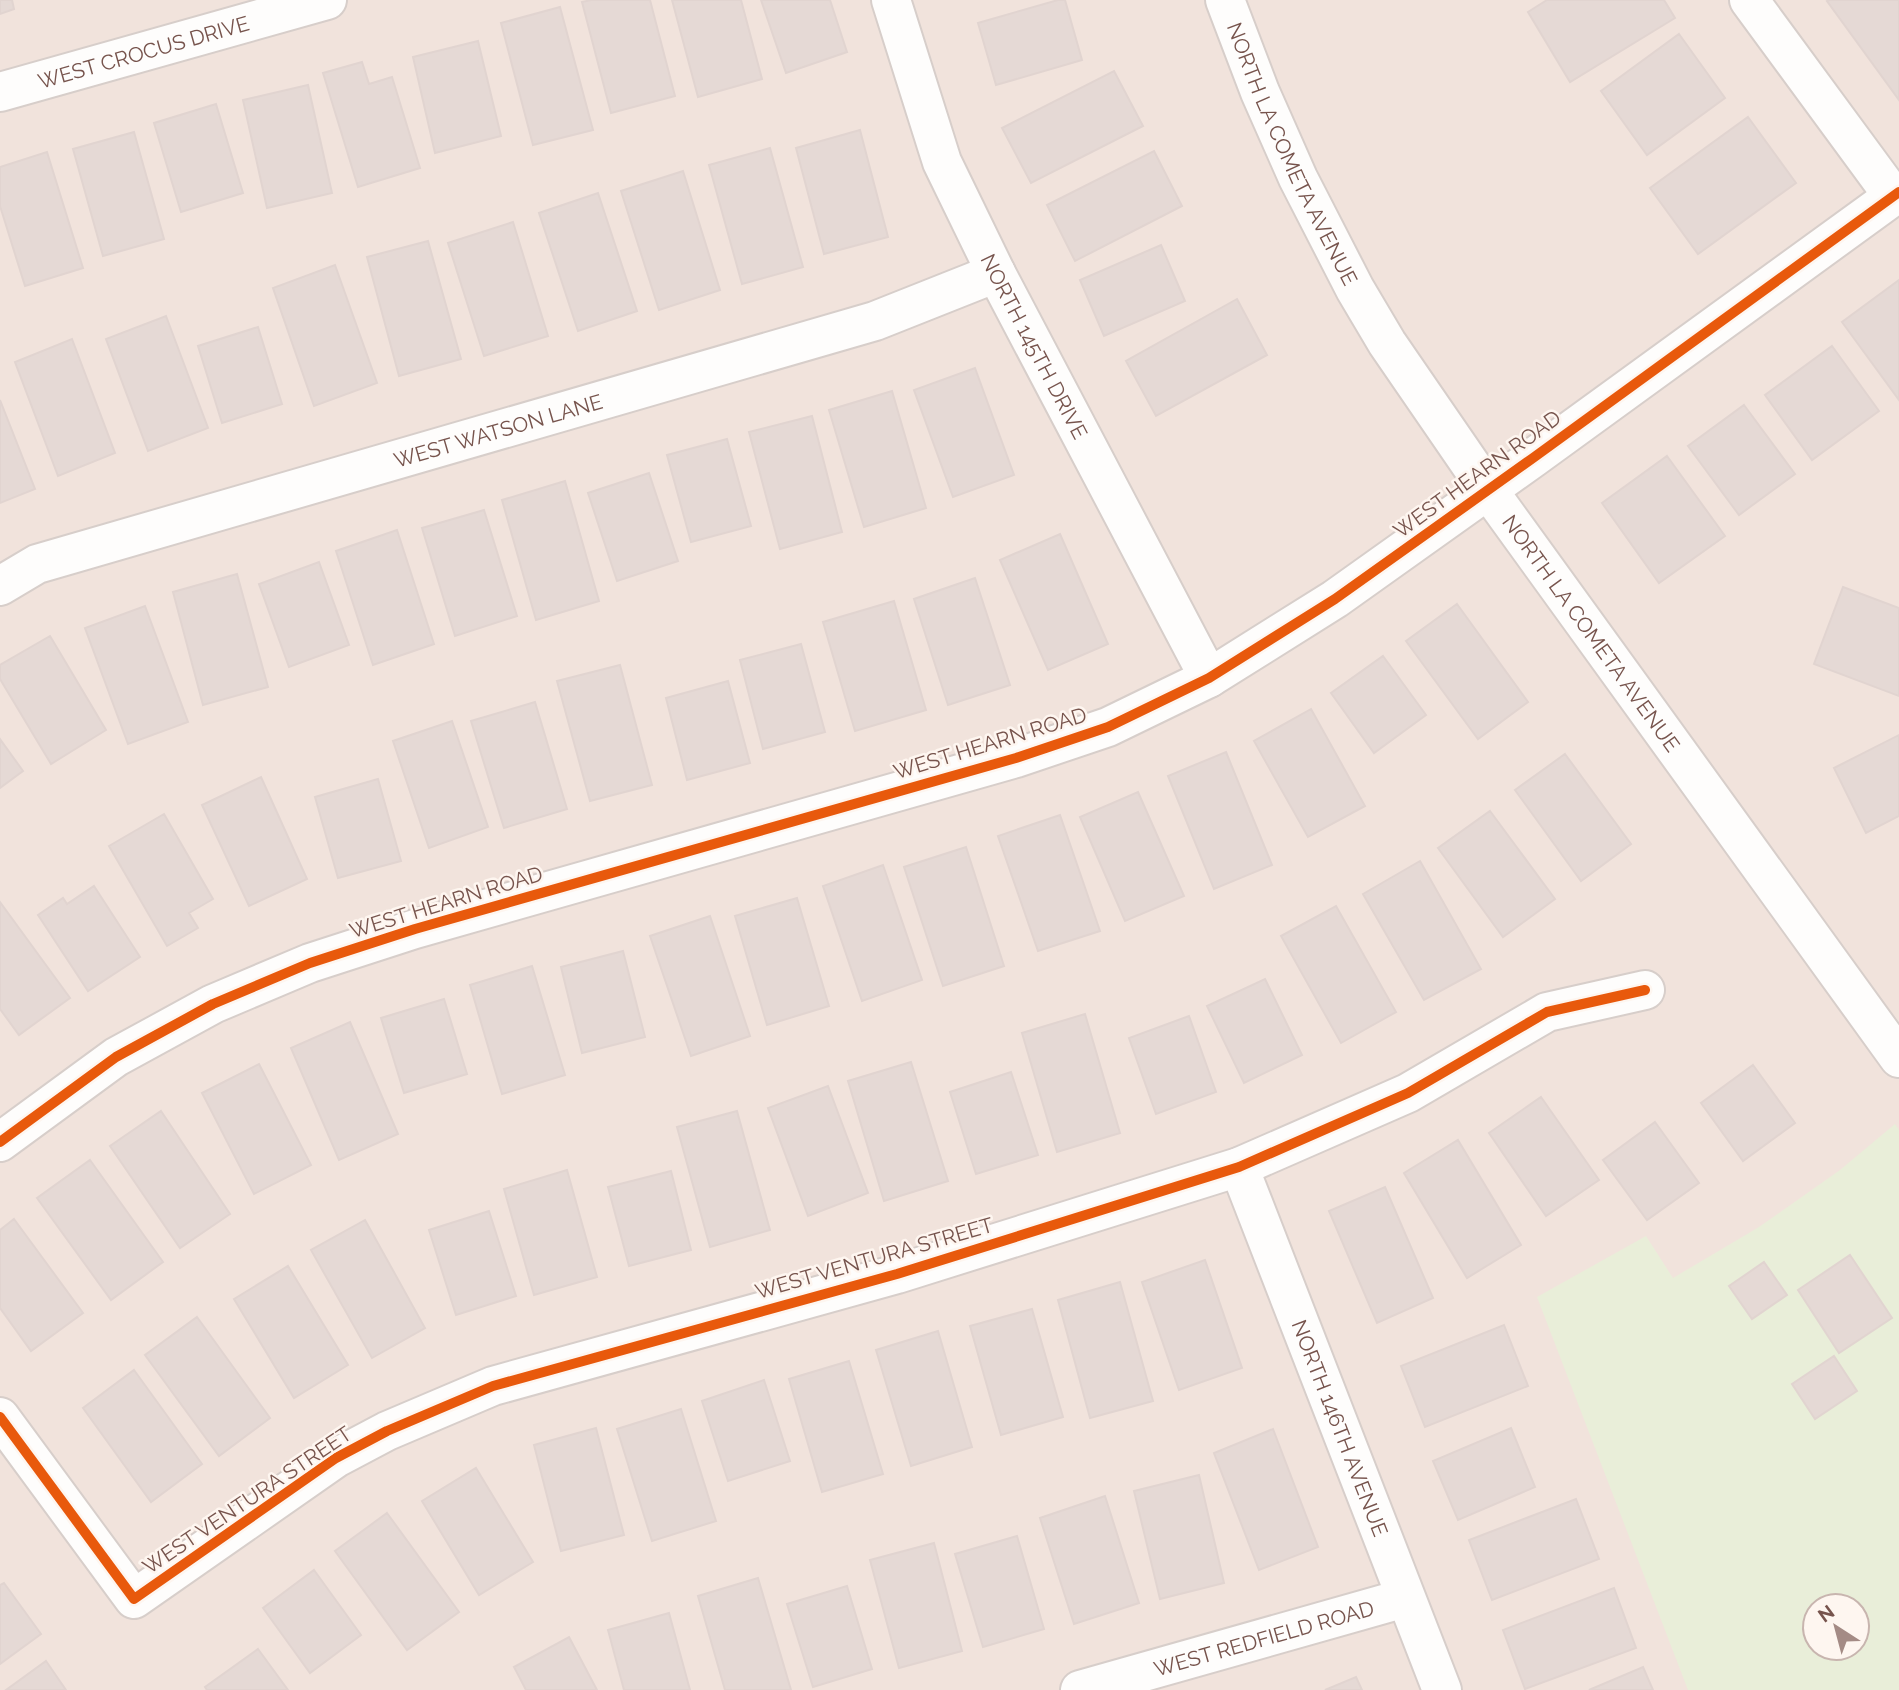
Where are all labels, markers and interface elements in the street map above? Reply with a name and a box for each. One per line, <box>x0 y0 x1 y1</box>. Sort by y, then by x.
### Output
street label: WEST CROCUS DRIVE <box>35 10 252 93</box>
street label: NORTH LA COMETA AVENUE <box>1222 19 1363 289</box>
street label: NORTH 145TH DRIVE <box>976 250 1093 443</box>
street label: WEST WATSON LANE <box>391 388 605 472</box>
street label: WEST HEARN ROAD <box>1388 405 1566 543</box>
street label: NORTH LA COMETA AVENUE <box>1498 510 1686 756</box>
street label: WEST HEARN ROAD <box>890 702 1090 784</box>
street label: WEST HEARN ROAD <box>346 861 546 943</box>
street label: WEST VENTURA STREET <box>752 1212 996 1304</box>
street label: NORTH 146TH AVENUE <box>1287 1316 1394 1540</box>
street label: WEST VENTURA STREET <box>138 1421 356 1579</box>
north arrow <box>1801 1592 1871 1662</box>
street label: WEST REDFIELD ROAD <box>1151 1595 1377 1681</box>
text: N <box>1814 1600 1838 1626</box>

